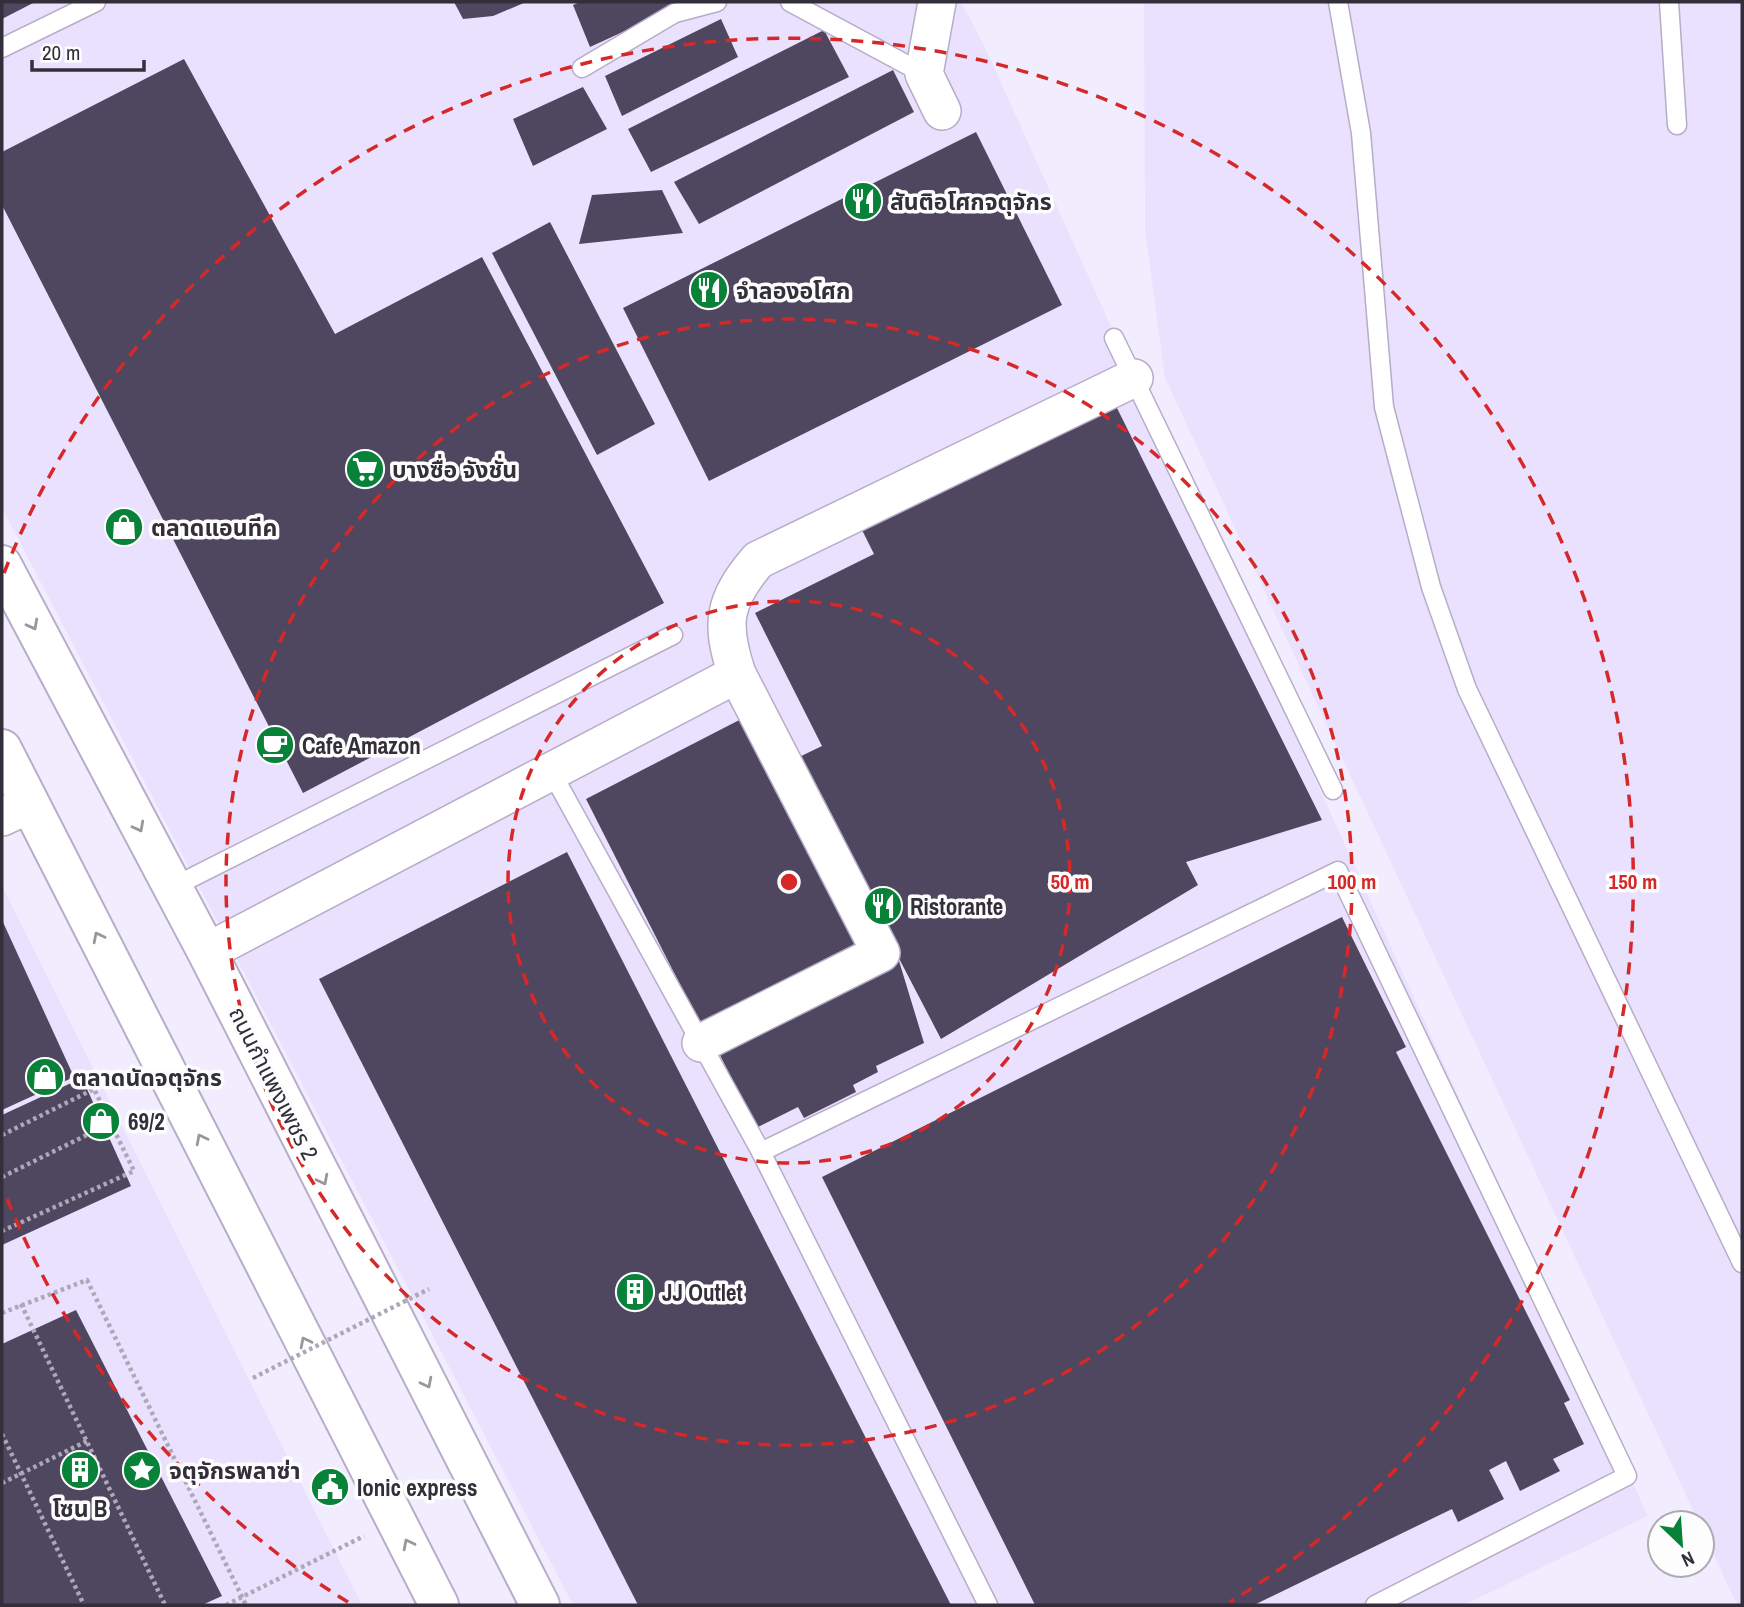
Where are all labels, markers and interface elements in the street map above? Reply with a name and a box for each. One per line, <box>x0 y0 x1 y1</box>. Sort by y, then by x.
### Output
scale bar <box>32 28 144 72</box>
text: 20 m <box>42 38 80 67</box>
restaurant icon: สันติอโศกจตุจักร <box>842 180 884 222</box>
place label: สันติอโศกจตุจักร <box>890 186 1052 217</box>
restaurant icon: จำลองอโศก <box>688 269 730 311</box>
place label: จำลองอโศก <box>736 275 850 306</box>
supermarket icon: บางซื่อ จังชั่น <box>344 448 386 490</box>
place label: บางซื่อ จังชั่น <box>392 454 517 485</box>
shop icon: ตลาดแอนทีค <box>103 506 145 548</box>
place label: ตลาดแอนทีค <box>151 512 277 543</box>
one-way arrow <box>25 618 39 630</box>
cafe icon: Cafe Amazon <box>254 724 296 766</box>
place label: Cafe Amazon <box>302 730 421 761</box>
one-way arrow <box>131 819 144 832</box>
text: 50 m <box>1050 867 1090 896</box>
text: 100 m <box>1328 867 1376 896</box>
text: 150 m <box>1609 867 1657 896</box>
centre of rings <box>777 870 801 894</box>
restaurant icon: Ristorante <box>862 885 904 927</box>
place label: Ristorante <box>910 891 1003 922</box>
one-way arrow <box>92 932 106 944</box>
street label: ถนนกำแพงเพชร 2 <box>222 1001 326 1165</box>
shop icon: ตลาดนัดจตุจักร <box>24 1056 66 1098</box>
place label: ตลาดนัดจตุจักร <box>72 1062 222 1093</box>
shop icon: 69/2 <box>80 1100 122 1142</box>
place label: 69/2 <box>128 1106 165 1137</box>
one-way arrow <box>196 1134 210 1146</box>
one-way arrow <box>315 1173 329 1185</box>
building icon: JJ Outlet <box>614 1271 656 1313</box>
place label: JJ Outlet <box>662 1277 743 1308</box>
one-way arrow <box>299 1337 313 1349</box>
one-way arrow <box>418 1376 432 1388</box>
building icon: โซน B <box>59 1449 101 1491</box>
place icon: จตุจักรพลาซ่า <box>121 1449 163 1491</box>
place label: จตุจักรพลาซ่า <box>169 1455 300 1486</box>
public building icon: Ionic express <box>309 1466 351 1508</box>
place label: Ionic express <box>357 1472 478 1503</box>
place label: โซน B <box>53 1493 107 1524</box>
north arrow <box>1646 1509 1716 1579</box>
one-way arrow <box>403 1539 417 1551</box>
text: N <box>1678 1545 1699 1574</box>

